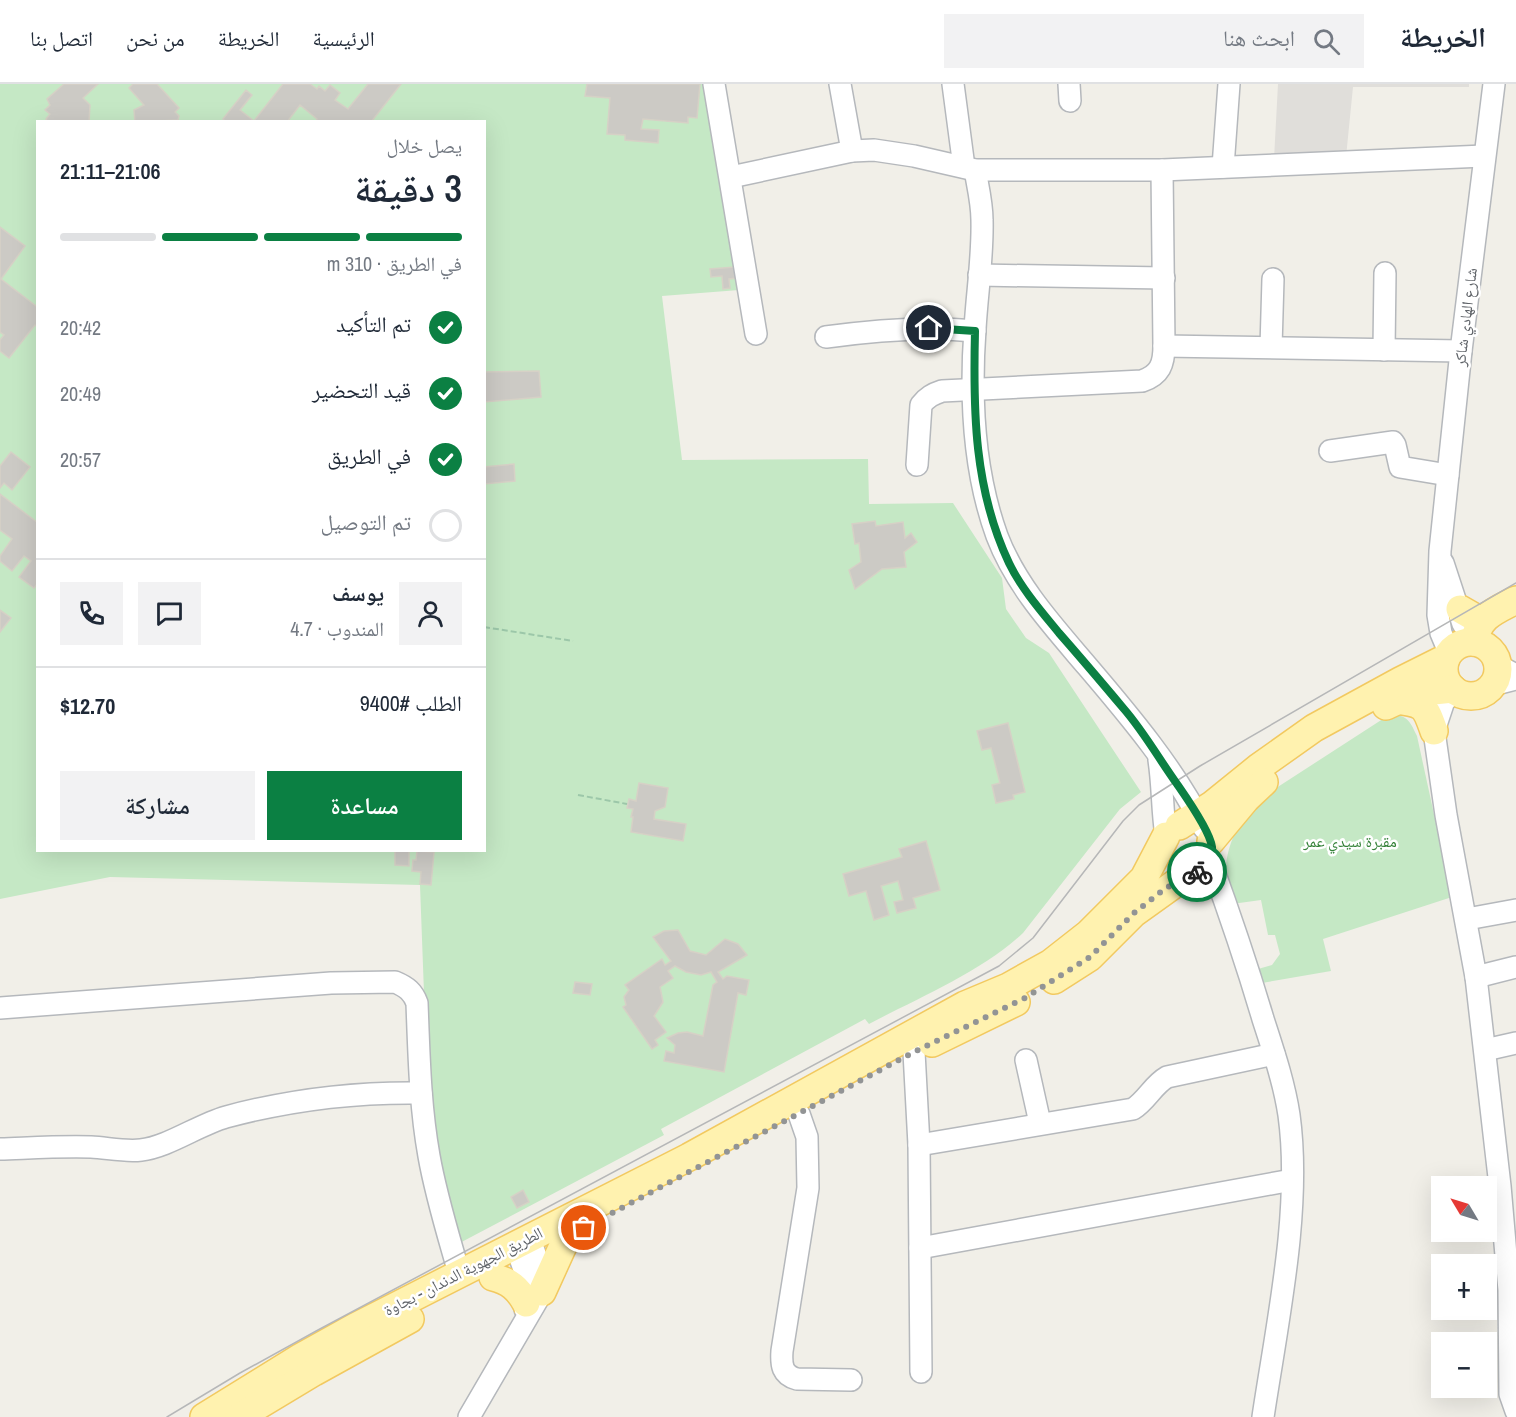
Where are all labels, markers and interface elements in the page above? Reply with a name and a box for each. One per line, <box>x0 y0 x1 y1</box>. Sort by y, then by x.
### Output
search box <box>944 14 1364 68</box>
text: الخريطة <box>1400 18 1486 56</box>
text: ابحث هنا <box>1223 23 1295 53</box>
text: اتصل بنا <box>30 24 93 53</box>
text: من نحن <box>126 24 185 53</box>
text: الخريطة <box>218 24 280 53</box>
text: الرئيسية <box>313 24 375 53</box>
icon: search <box>1310 25 1343 58</box>
text: يصل خلال <box>386 132 462 159</box>
text: 21:06–21:11 <box>60 156 161 186</box>
text: 3 دقيقة <box>354 162 462 214</box>
text: في الطريق · 310 m <box>327 250 462 277</box>
street label: شارع الهادي شاكر <box>1448 266 1484 369</box>
pin <box>903 302 954 353</box>
text: تم التأكيد <box>336 309 411 339</box>
icon: check <box>429 311 462 344</box>
icon: home <box>912 311 945 344</box>
text: 20:42 <box>60 314 101 341</box>
text: قيد التحضير <box>312 375 411 405</box>
icon: check <box>429 377 462 410</box>
text: 20:49 <box>60 380 101 407</box>
text: في الطريق <box>327 441 411 471</box>
icon: check <box>429 443 462 476</box>
text: 20:57 <box>60 446 101 473</box>
text: تم التوصيل <box>320 507 411 537</box>
text: يوسف <box>332 578 384 608</box>
button: phone <box>60 582 123 645</box>
button: chat <box>138 582 201 645</box>
button: person <box>399 582 462 645</box>
text: المندوب · 4.7 <box>290 615 384 642</box>
text: الطلب #9400 <box>360 688 462 718</box>
text: $12.70 <box>60 691 115 721</box>
button: مشاركة <box>60 771 255 840</box>
button: مساعدة <box>267 771 462 840</box>
park label: مقبرة سيدي عمر <box>1302 830 1397 854</box>
courier <box>1167 842 1227 902</box>
icon: bike <box>1181 856 1214 889</box>
north arrow <box>1431 1176 1497 1242</box>
map controls <box>1431 1176 1497 1398</box>
pin <box>558 1202 609 1253</box>
icon: bag <box>567 1211 600 1244</box>
street label: الطريق الجهوية الدندان - بجاوة <box>380 1221 546 1321</box>
button: + <box>1431 1254 1497 1320</box>
button: − <box>1431 1332 1497 1398</box>

